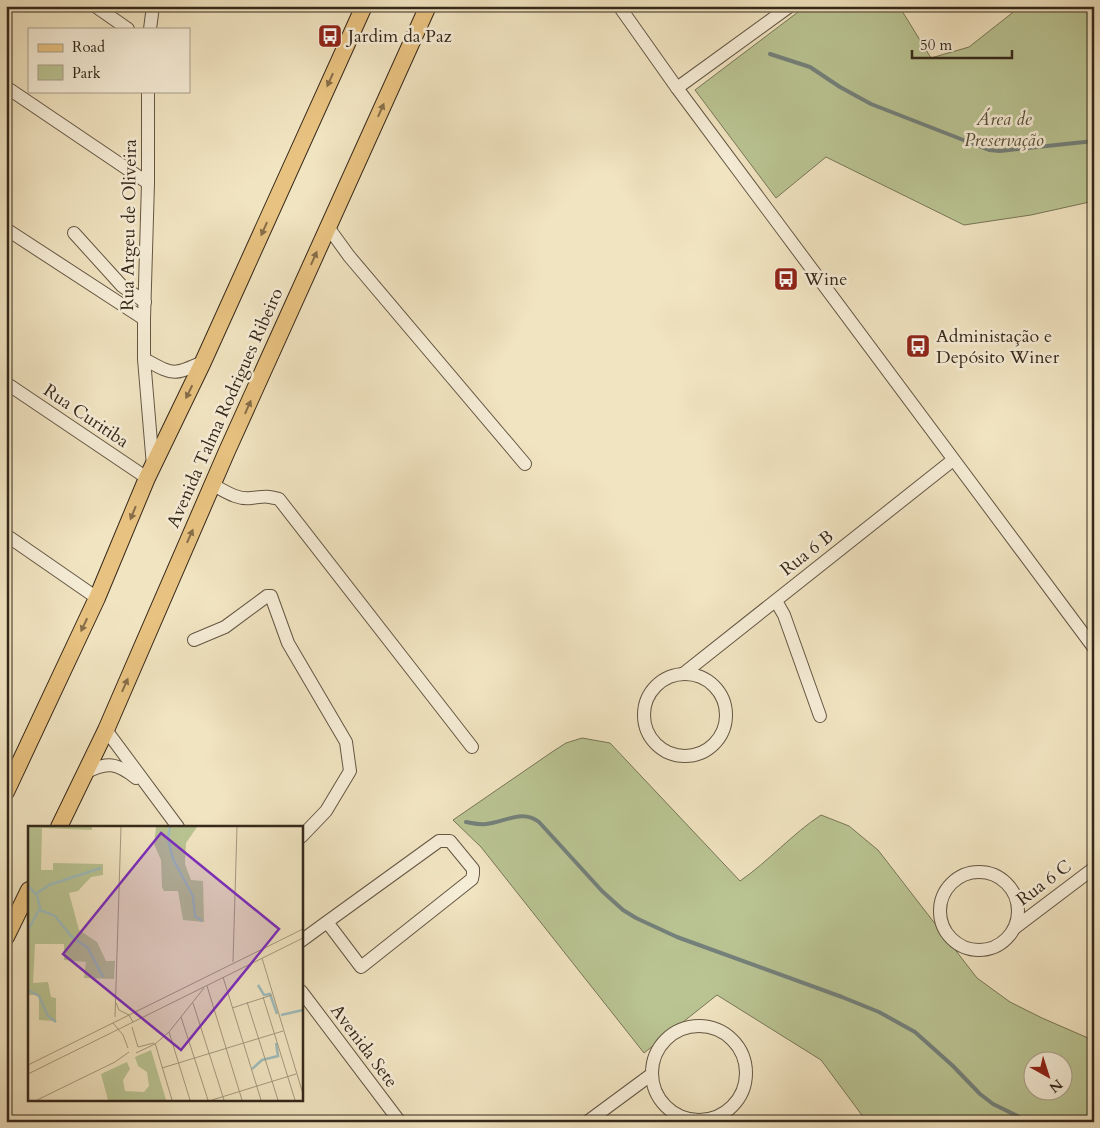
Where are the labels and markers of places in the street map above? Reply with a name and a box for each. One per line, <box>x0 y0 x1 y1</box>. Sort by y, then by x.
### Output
bus stop icon: Jardim da Paz <box>317 23 343 49</box>
place label: Jardim da Paz <box>345 24 452 49</box>
bus stop icon: Wine <box>773 266 799 292</box>
place label: Wine <box>803 267 847 292</box>
place label: Administação e Depósito Winer <box>936 324 1060 370</box>
bus stop icon: Administação e Depósito Winer <box>905 333 931 359</box>

